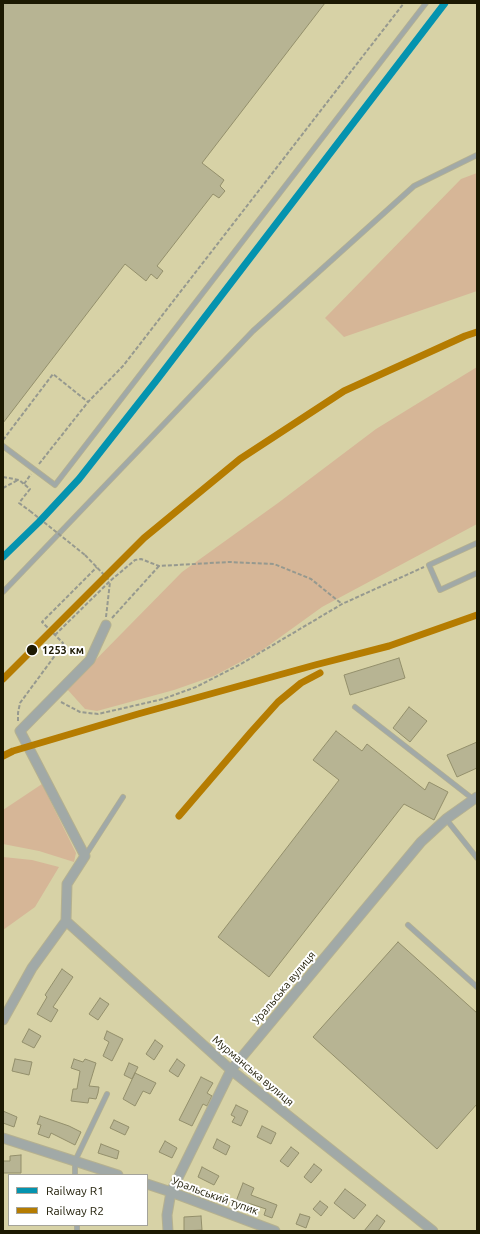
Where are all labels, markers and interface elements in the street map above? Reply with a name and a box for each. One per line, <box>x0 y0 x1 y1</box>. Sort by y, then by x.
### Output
marker: 1253 км <box>25 643 39 657</box>
place label: 1253 км <box>42 643 84 657</box>
street label: Уральська вулиця <box>250 949 318 1027</box>
street label: Мурманська вулиця <box>210 1033 296 1109</box>
legend <box>8 1174 148 1226</box>
street label: Уральський тупик <box>170 1174 260 1218</box>
text: Railway R1 <box>46 1184 104 1197</box>
text: Railway R2 <box>46 1204 104 1217</box>

